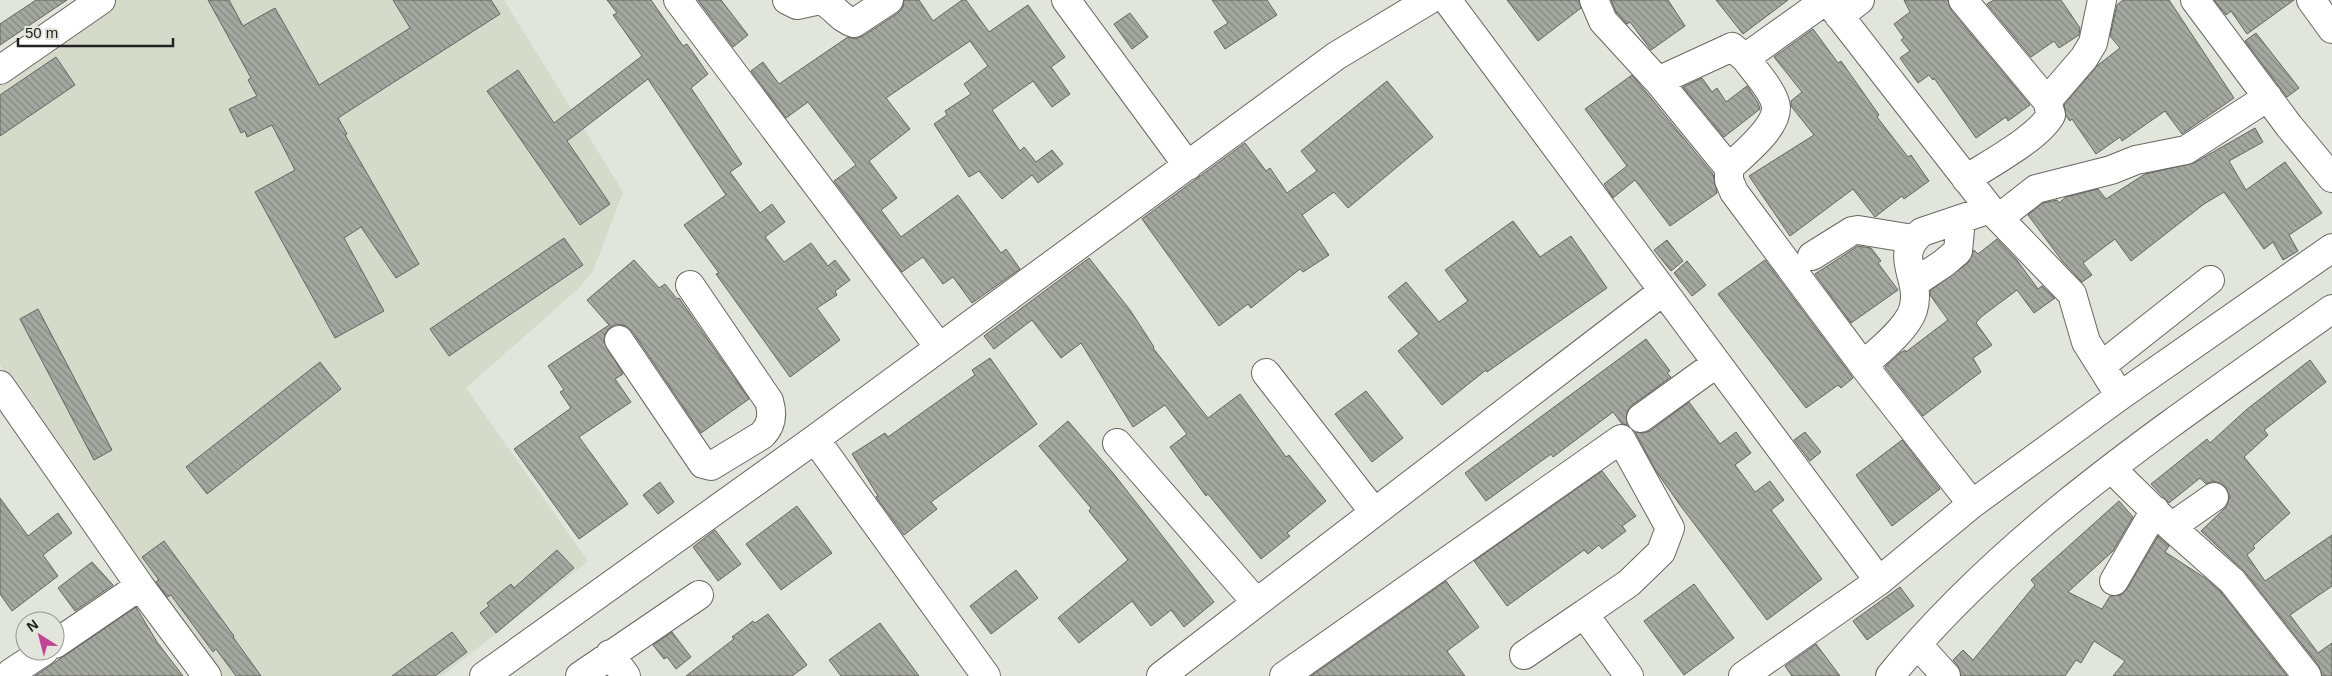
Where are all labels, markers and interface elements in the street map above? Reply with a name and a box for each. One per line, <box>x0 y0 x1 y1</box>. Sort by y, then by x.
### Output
scale bar <box>18 15 172 47</box>
text: 50 m <box>25 24 58 41</box>
north arrow <box>15 611 65 661</box>
text: N <box>24 616 41 635</box>

